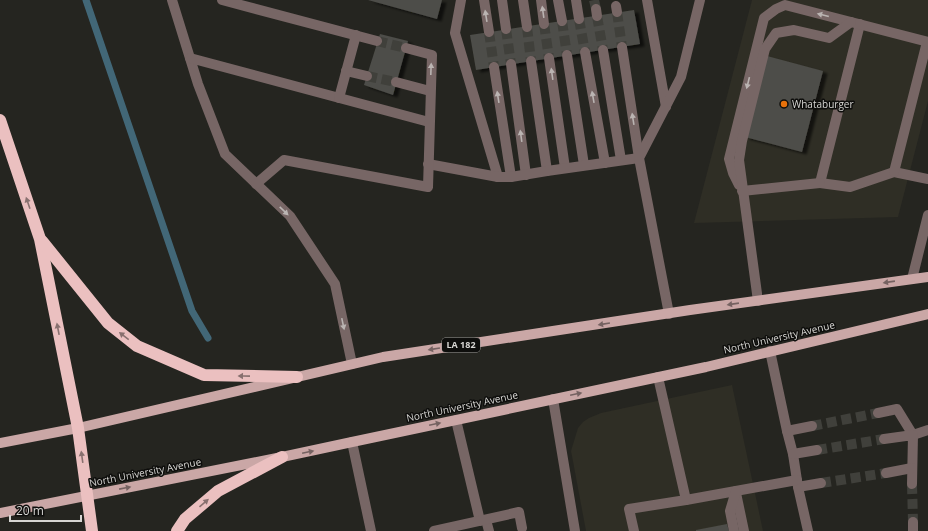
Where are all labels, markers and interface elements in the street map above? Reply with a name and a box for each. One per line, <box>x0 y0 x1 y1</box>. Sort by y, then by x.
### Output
one-way arrow <box>539 6 545 18</box>
one-way arrow <box>483 10 489 22</box>
one-way arrow <box>816 11 829 17</box>
one-way arrow <box>428 62 434 75</box>
one-way arrow <box>548 68 554 80</box>
one-way arrow <box>745 77 751 89</box>
one-way arrow <box>590 90 596 103</box>
one-way arrow <box>495 91 501 103</box>
place label: Whataburger <box>792 97 854 111</box>
marker: Whataburger <box>779 99 789 109</box>
one-way arrow <box>630 113 636 125</box>
one-way arrow <box>518 130 524 142</box>
one-way arrow <box>25 197 31 209</box>
one-way arrow <box>279 206 289 216</box>
one-way arrow <box>883 279 895 285</box>
one-way arrow <box>727 301 739 307</box>
street label: North University Avenue <box>722 317 836 357</box>
one-way arrow <box>341 318 347 330</box>
one-way arrow <box>598 321 610 327</box>
one-way arrow <box>55 323 61 335</box>
one-way arrow <box>118 331 129 340</box>
road number: LA 182 <box>442 338 480 352</box>
one-way arrow <box>428 346 440 352</box>
one-way arrow <box>237 373 250 379</box>
street label: North University Avenue <box>405 387 520 425</box>
one-way arrow <box>570 391 582 397</box>
one-way arrow <box>429 421 441 427</box>
one-way arrow <box>302 448 314 454</box>
one-way arrow <box>79 451 85 463</box>
street label: North University Avenue <box>88 454 203 490</box>
one-way arrow <box>119 485 132 491</box>
scale bar <box>10 497 81 523</box>
one-way arrow <box>199 498 209 508</box>
text: 20 m <box>16 502 44 519</box>

